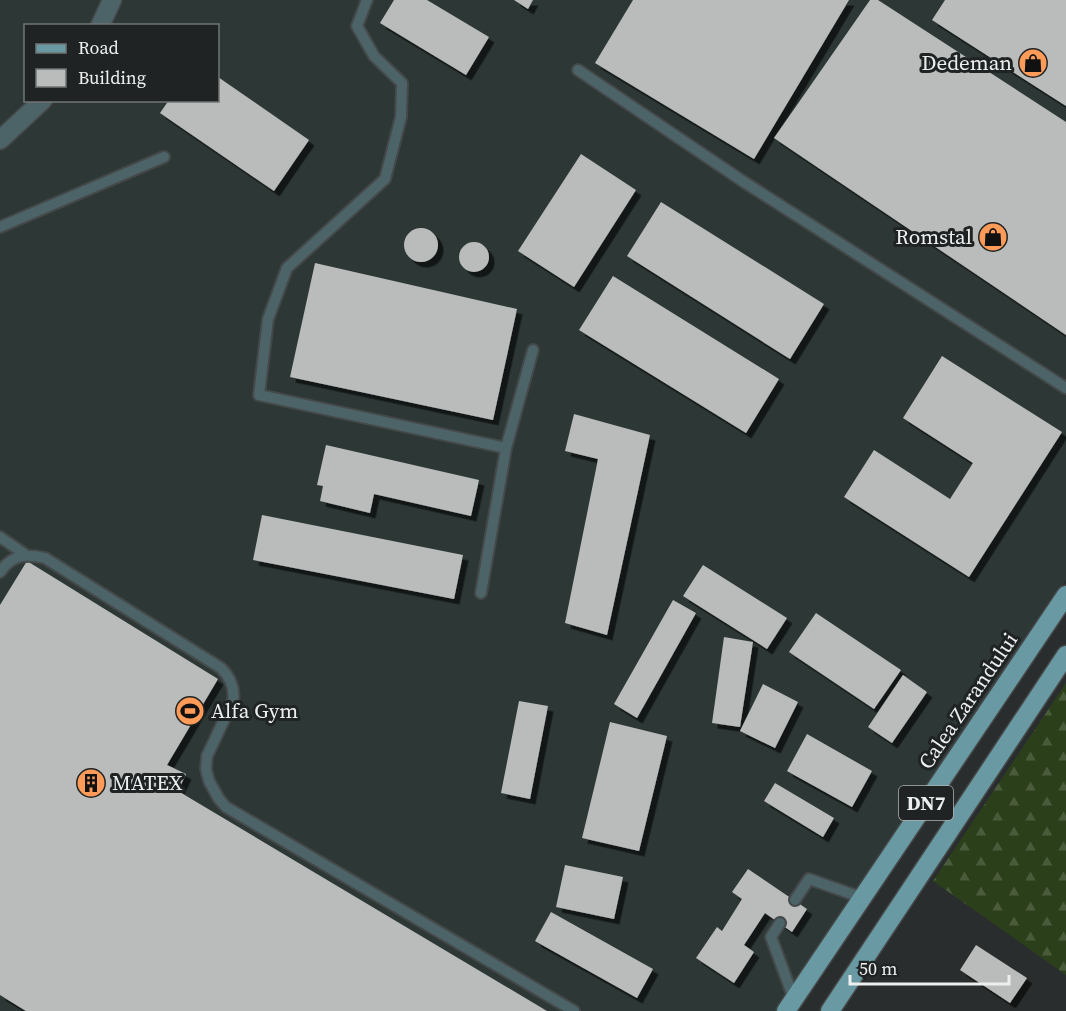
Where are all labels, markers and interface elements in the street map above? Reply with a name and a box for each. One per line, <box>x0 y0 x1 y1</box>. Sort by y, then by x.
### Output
legend <box>24 24 219 102</box>
text: Road <box>78 35 119 60</box>
shop icon: Dedeman <box>1017 47 1049 79</box>
place label: Dedeman <box>922 48 1012 77</box>
text: Building <box>78 65 146 90</box>
shop icon: Romstal <box>977 221 1009 253</box>
place label: Romstal <box>895 222 972 251</box>
street label: Calea Zarandului <box>911 627 1024 775</box>
sports icon: Alfa Gym <box>174 695 206 727</box>
place label: Alfa Gym <box>211 696 298 725</box>
building icon: MATEX <box>75 767 107 799</box>
place label: MATEX <box>112 768 183 797</box>
road number: DN7 <box>899 786 953 820</box>
scale bar <box>850 948 1009 986</box>
text: 50 m <box>859 956 897 981</box>

